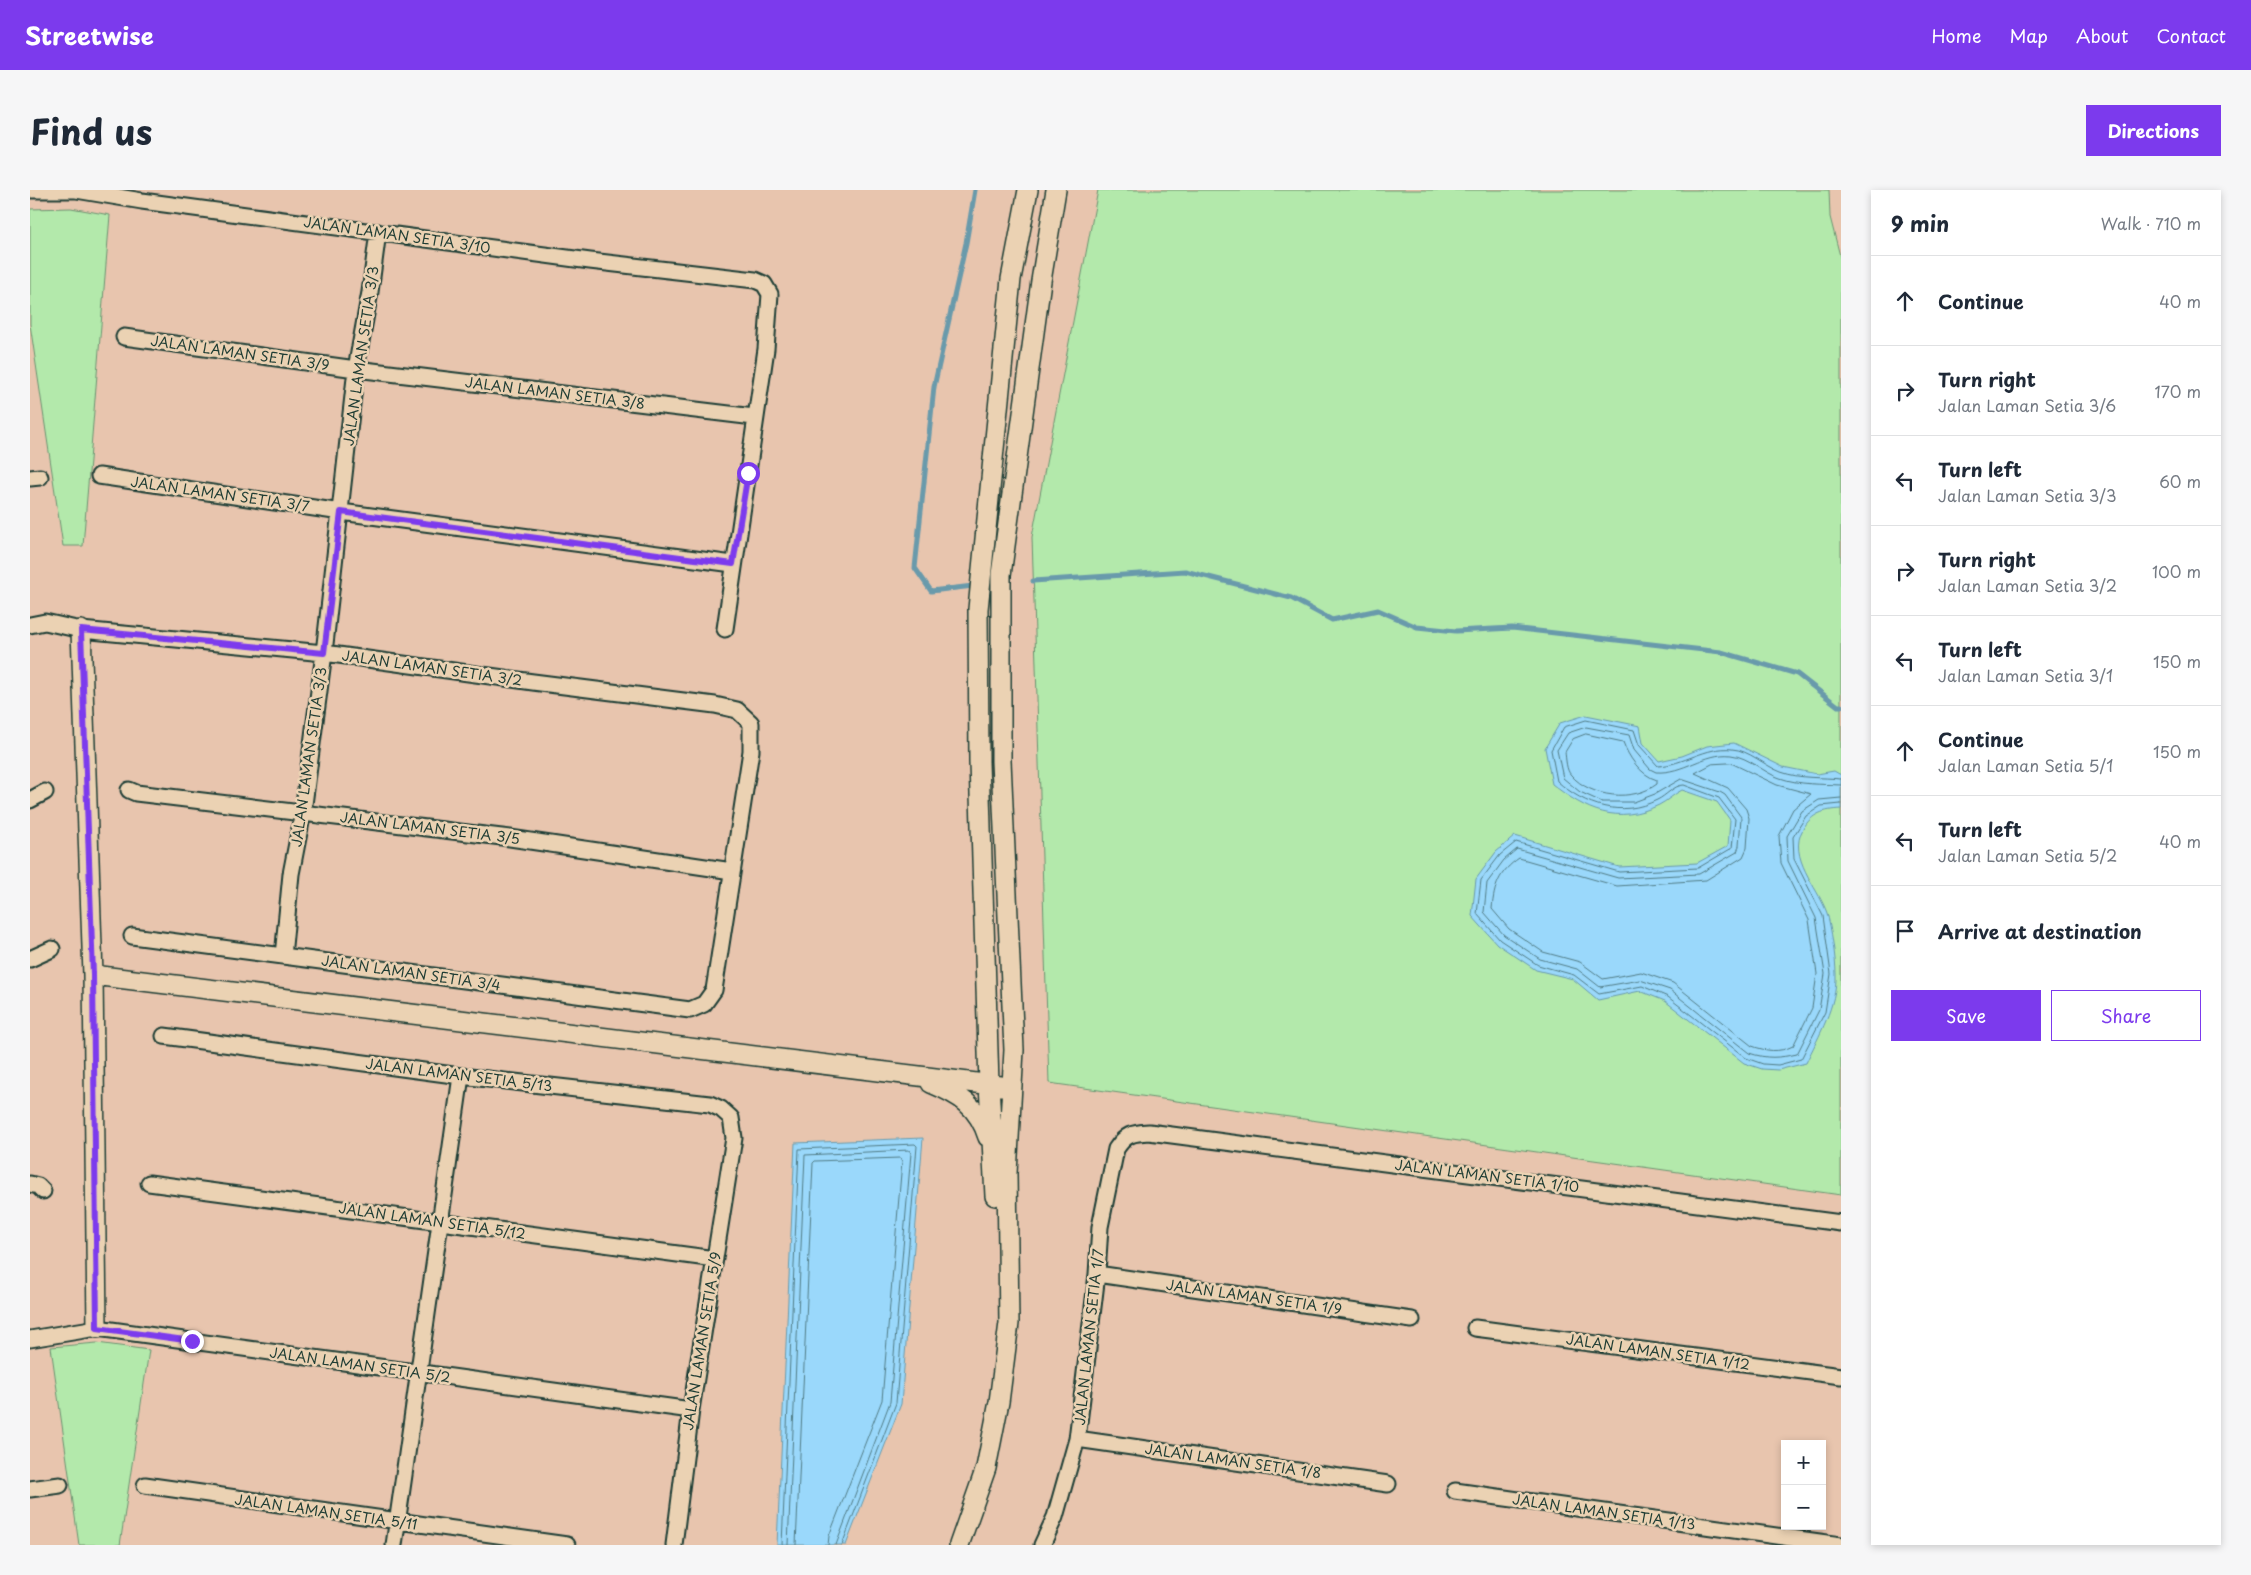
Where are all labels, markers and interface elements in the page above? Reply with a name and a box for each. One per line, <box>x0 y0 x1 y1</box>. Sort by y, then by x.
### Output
text: Streetwise <box>25 17 154 53</box>
text: Home <box>1931 22 1981 49</box>
text: Map <box>2009 22 2048 49</box>
text: About <box>2076 22 2128 49</box>
text: Contact <box>2156 22 2226 49</box>
text: Find us <box>30 104 152 157</box>
button: Directions <box>2086 105 2221 156</box>
text: 9 min <box>1891 207 1949 239</box>
street label: JALAN LAMAN SETIA 3/10 <box>302 211 492 258</box>
text: Walk · 710 m <box>2101 211 2201 235</box>
street label: JALAN LAMAN SETIA 3/3 <box>337 265 384 447</box>
icon: ahead <box>1891 287 1919 315</box>
text: Continue <box>1938 287 2024 315</box>
text: 40 m <box>2159 289 2201 313</box>
street label: JALAN LAMAN SETIA 3/9 <box>149 330 331 375</box>
text: Turn right <box>1938 365 2036 393</box>
street label: JALAN LAMAN SETIA 3/8 <box>464 371 646 414</box>
icon: right <box>1891 377 1919 405</box>
text: 170 m <box>2155 379 2201 403</box>
text: Jalan Laman Setia 3/6 <box>1938 393 2116 417</box>
text: Turn left <box>1938 455 2022 483</box>
route start <box>737 462 760 485</box>
icon: left <box>1891 467 1919 495</box>
text: 60 m <box>2159 469 2201 493</box>
street label: JALAN LAMAN SETIA 3/7 <box>129 471 311 516</box>
text: Jalan Laman Setia 3/3 <box>1938 483 2116 507</box>
text: Turn right <box>1938 545 2036 573</box>
icon: right <box>1891 557 1919 585</box>
text: 100 m <box>2152 559 2201 583</box>
text: Jalan Laman Setia 3/2 <box>1938 573 2117 597</box>
text: Turn left <box>1938 635 2022 663</box>
street label: JALAN LAMAN SETIA 3/2 <box>341 644 524 691</box>
icon: left <box>1891 647 1919 675</box>
text: 150 m <box>2153 649 2201 673</box>
text: Jalan Laman Setia 3/1 <box>1938 663 2113 687</box>
street label: JALAN LAMAN SETIA 3/3 <box>285 666 332 848</box>
text: Continue <box>1938 725 2024 753</box>
icon: ahead <box>1891 737 1919 765</box>
text: 150 m <box>2153 739 2201 763</box>
text: Jalan Laman Setia 5/1 <box>1938 753 2113 777</box>
street label: JALAN LAMAN SETIA 3/5 <box>339 806 521 849</box>
text: Turn left <box>1938 815 2022 843</box>
icon: left <box>1891 827 1919 855</box>
text: 40 m <box>2159 829 2201 853</box>
text: Jalan Laman Setia 5/2 <box>1938 843 2117 867</box>
icon: arrive <box>1891 917 1919 945</box>
text: Arrive at destination <box>1938 917 2142 945</box>
street label: JALAN LAMAN SETIA 3/4 <box>320 950 502 995</box>
button: Save <box>1891 990 2041 1041</box>
button: Share <box>2051 990 2201 1041</box>
street label: JALAN LAMAN SETIA 5/13 <box>364 1053 554 1096</box>
street label: JALAN LAMAN SETIA 1/10 <box>1394 1154 1580 1197</box>
street label: JALAN LAMAN SETIA 5/12 <box>337 1197 527 1244</box>
street label: JALAN LAMAN SETIA 1/7 <box>1069 1248 1108 1426</box>
street label: JALAN LAMAN SETIA 5/9 <box>677 1250 726 1432</box>
street label: JALAN LAMAN SETIA 1/9 <box>1165 1274 1343 1319</box>
street label: JALAN LAMAN SETIA 1/12 <box>1565 1328 1751 1375</box>
route end <box>181 1330 204 1353</box>
street label: JALAN LAMAN SETIA 5/2 <box>268 1341 452 1388</box>
street label: JALAN LAMAN SETIA 1/8 <box>1144 1438 1323 1483</box>
map controls <box>1781 1440 1826 1530</box>
button: + <box>1781 1440 1826 1485</box>
button: − <box>1781 1485 1826 1530</box>
street label: JALAN LAMAN SETIA 5/11 <box>233 1488 419 1535</box>
street label: JALAN LAMAN SETIA 1/13 <box>1511 1488 1697 1535</box>

